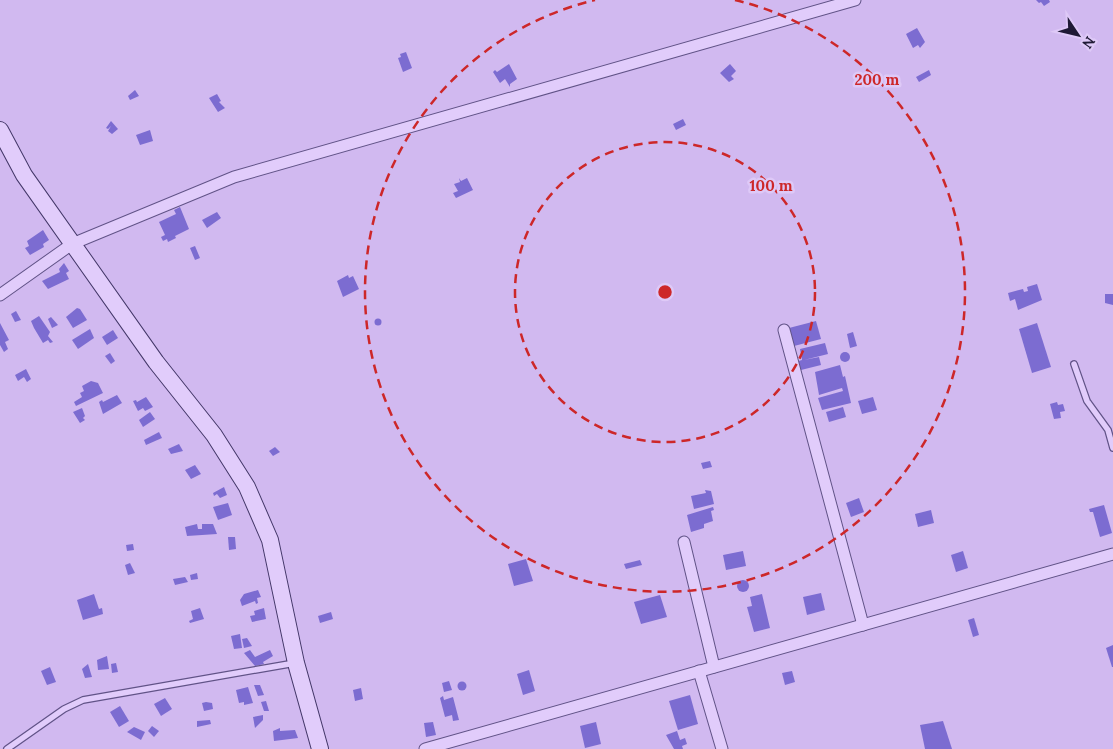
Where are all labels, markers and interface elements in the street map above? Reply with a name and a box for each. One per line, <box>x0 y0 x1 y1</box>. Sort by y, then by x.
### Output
north arrow <box>1053 10 1103 60</box>
text: N <box>1078 33 1099 52</box>
text: 200 m <box>855 70 900 89</box>
text: 100 m <box>750 176 793 195</box>
centre of rings <box>656 283 674 301</box>

